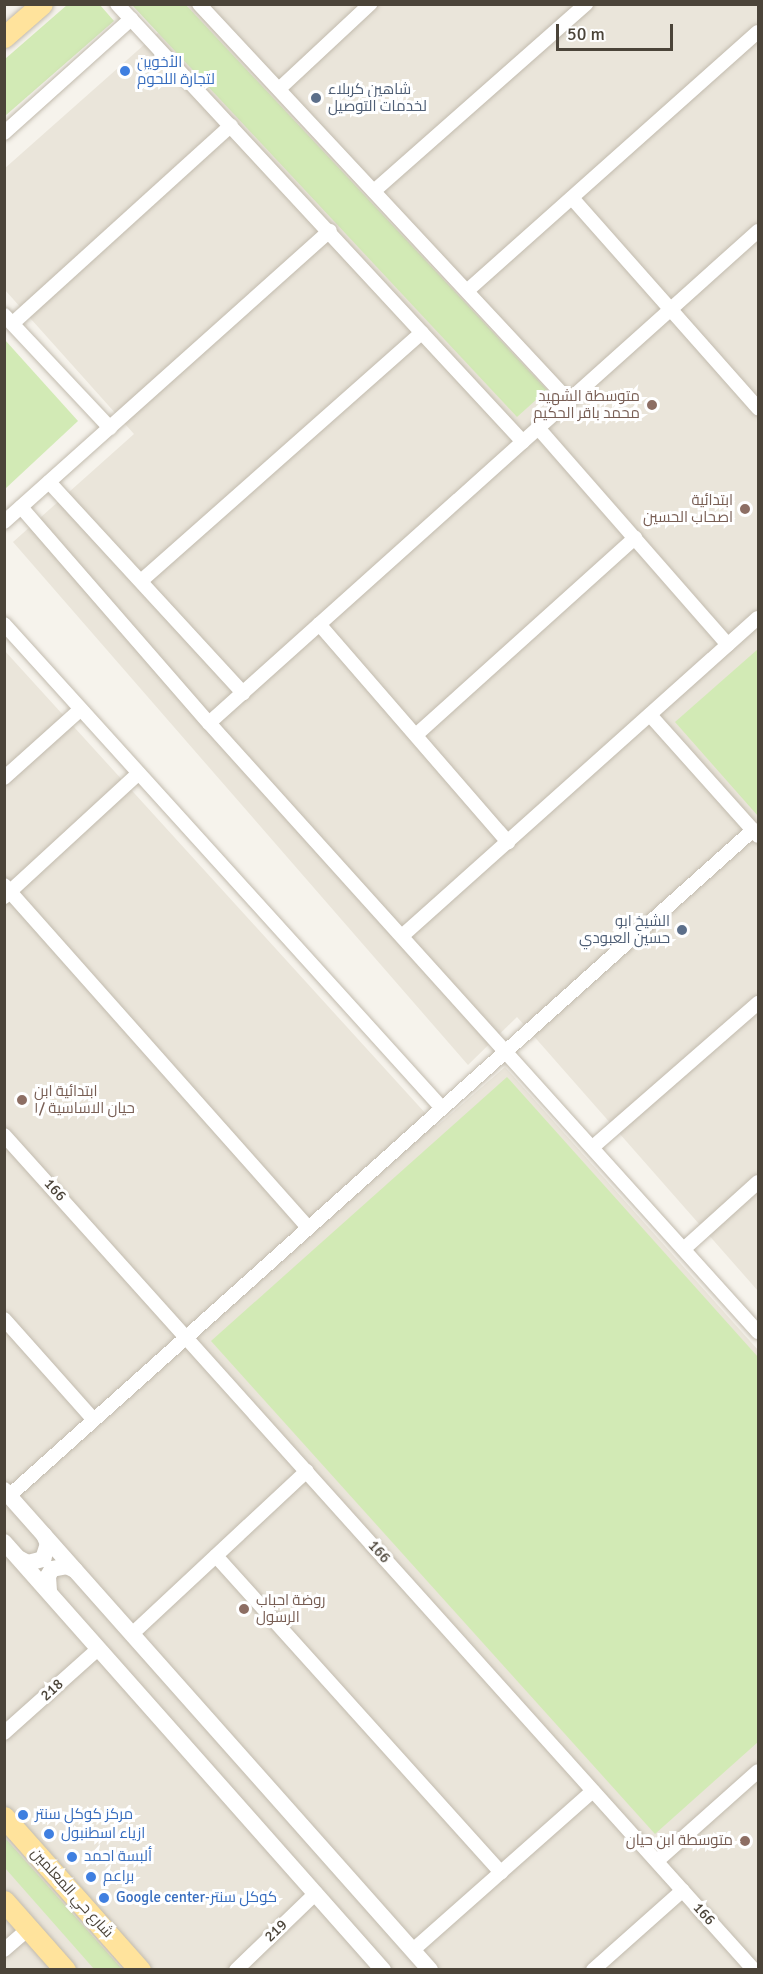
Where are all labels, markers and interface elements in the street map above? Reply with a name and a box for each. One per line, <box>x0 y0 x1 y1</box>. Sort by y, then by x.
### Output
scale bar <box>559 12 676 50</box>
text: 50 m <box>567 23 605 45</box>
place label: الأخوين لتجارة اللحوم <box>137 53 215 88</box>
marker: الأخوين لتجارة اللحوم <box>118 64 132 78</box>
place label: شاهين كربلاء لخدمات التوصيل <box>328 80 427 115</box>
marker: شاهين كربلاء لخدمات التوصيل <box>309 91 323 105</box>
place label: متوسطة الشهيد محمد باقر الحكيم <box>533 387 640 422</box>
marker: متوسطة الشهيد محمد باقر الحكيم <box>645 398 659 412</box>
place label: ابتدائية اصحاب الحسين <box>643 491 733 526</box>
marker: ابتدائية اصحاب الحسين <box>738 502 752 516</box>
place label: الشيخ ابو حسين العبودي <box>579 912 670 947</box>
marker: الشيخ ابو حسين العبودي <box>675 923 689 937</box>
place label: ابتدائية ابن حيان الاساسية /١ <box>34 1082 135 1117</box>
marker: ابتدائية ابن حيان الاساسية /١ <box>15 1093 29 1107</box>
street label: 166 <box>40 1175 70 1205</box>
street label: 166 <box>364 1537 394 1567</box>
place label: روضة احباب الرسول <box>256 1591 325 1626</box>
marker: روضة احباب الرسول <box>237 1602 251 1616</box>
street label: 218 <box>37 1675 67 1705</box>
place label: مركز كوكل سنتر <box>35 1806 133 1824</box>
marker: مركز كوكل سنتر <box>16 1808 30 1822</box>
place label: ازياء اسطنبول <box>61 1825 145 1843</box>
marker: ازياء اسطنبول <box>42 1827 56 1841</box>
place label: متوسطة ابن حيان <box>626 1832 733 1850</box>
marker: متوسطة ابن حيان <box>738 1834 752 1848</box>
street label: شارع حي المعلمين <box>27 1844 117 1942</box>
place label: ألبسة احمد <box>84 1848 152 1866</box>
marker: ألبسة احمد <box>65 1850 79 1864</box>
place label: براعم <box>103 1868 134 1886</box>
marker: براعم <box>84 1870 98 1884</box>
place label: Google center-كوكل سنتر <box>116 1889 277 1907</box>
marker: Google center-كوكل سنتر <box>97 1891 111 1905</box>
street label: 166 <box>689 1899 719 1929</box>
street label: 219 <box>261 1916 291 1946</box>

